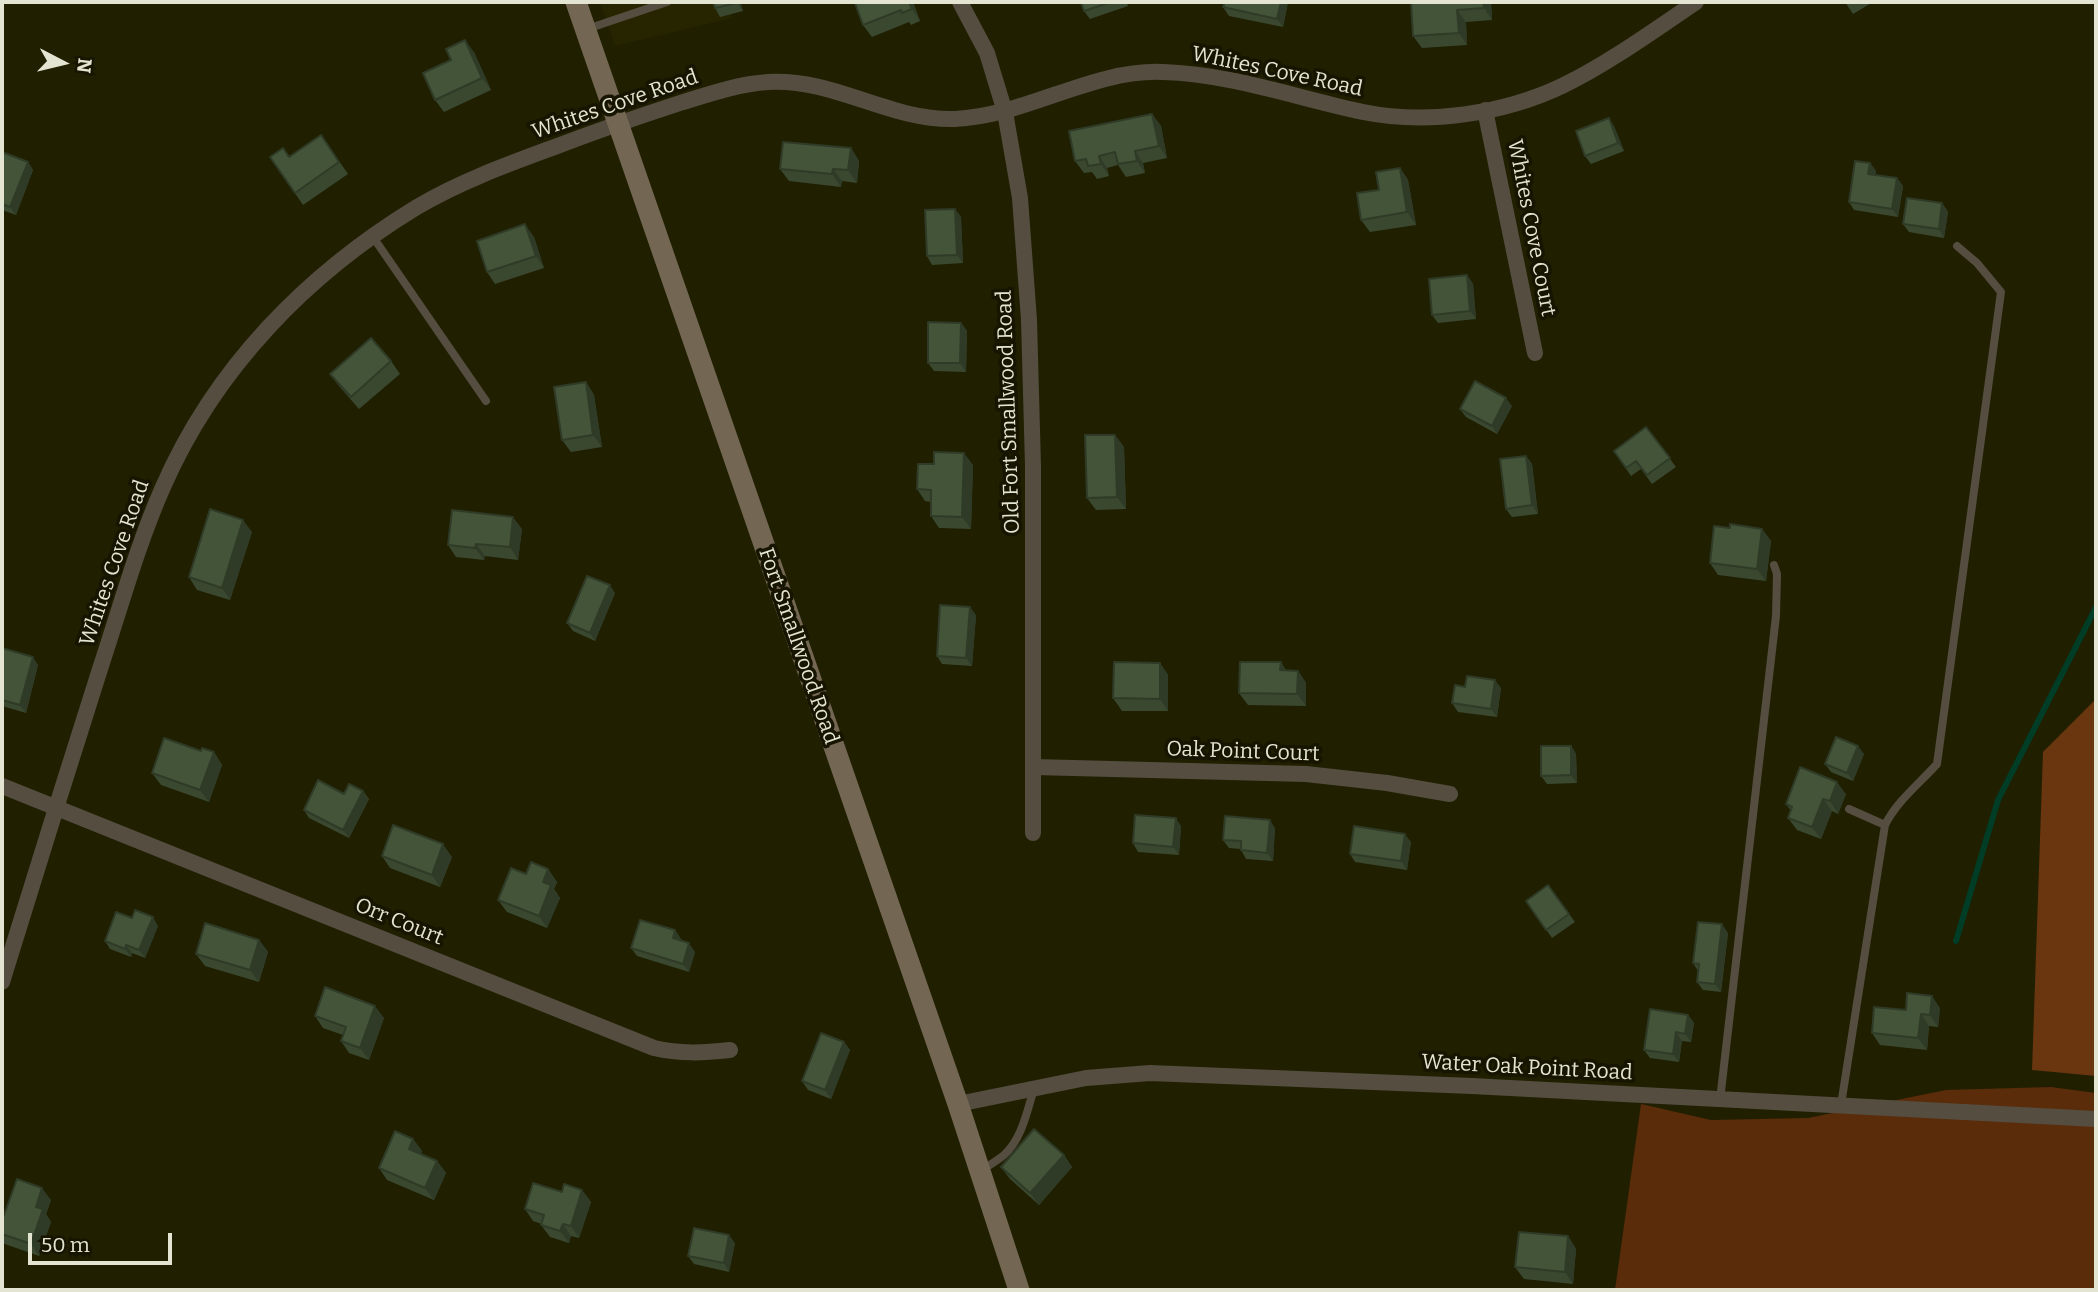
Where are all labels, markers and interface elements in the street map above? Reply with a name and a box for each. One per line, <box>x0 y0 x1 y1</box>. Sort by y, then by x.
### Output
north arrow <box>28 28 98 98</box>
street label: Whites Cove Road <box>1189 42 1365 102</box>
text: N <box>72 57 97 74</box>
street label: Whites Cove Road <box>529 65 701 145</box>
street label: Whites Cove Court <box>1501 137 1561 319</box>
street label: Old Fort Smallwood Road <box>992 290 1026 534</box>
street label: Whites Cove Road <box>75 477 155 649</box>
street label: Fort Smallwood Road <box>753 545 843 747</box>
street label: Oak Point Court <box>1166 737 1320 767</box>
street label: Orr Court <box>351 893 447 951</box>
street label: Water Oak Point Road <box>1421 1050 1633 1086</box>
scale bar <box>32 1218 175 1262</box>
text: 50 m <box>41 1232 90 1258</box>

